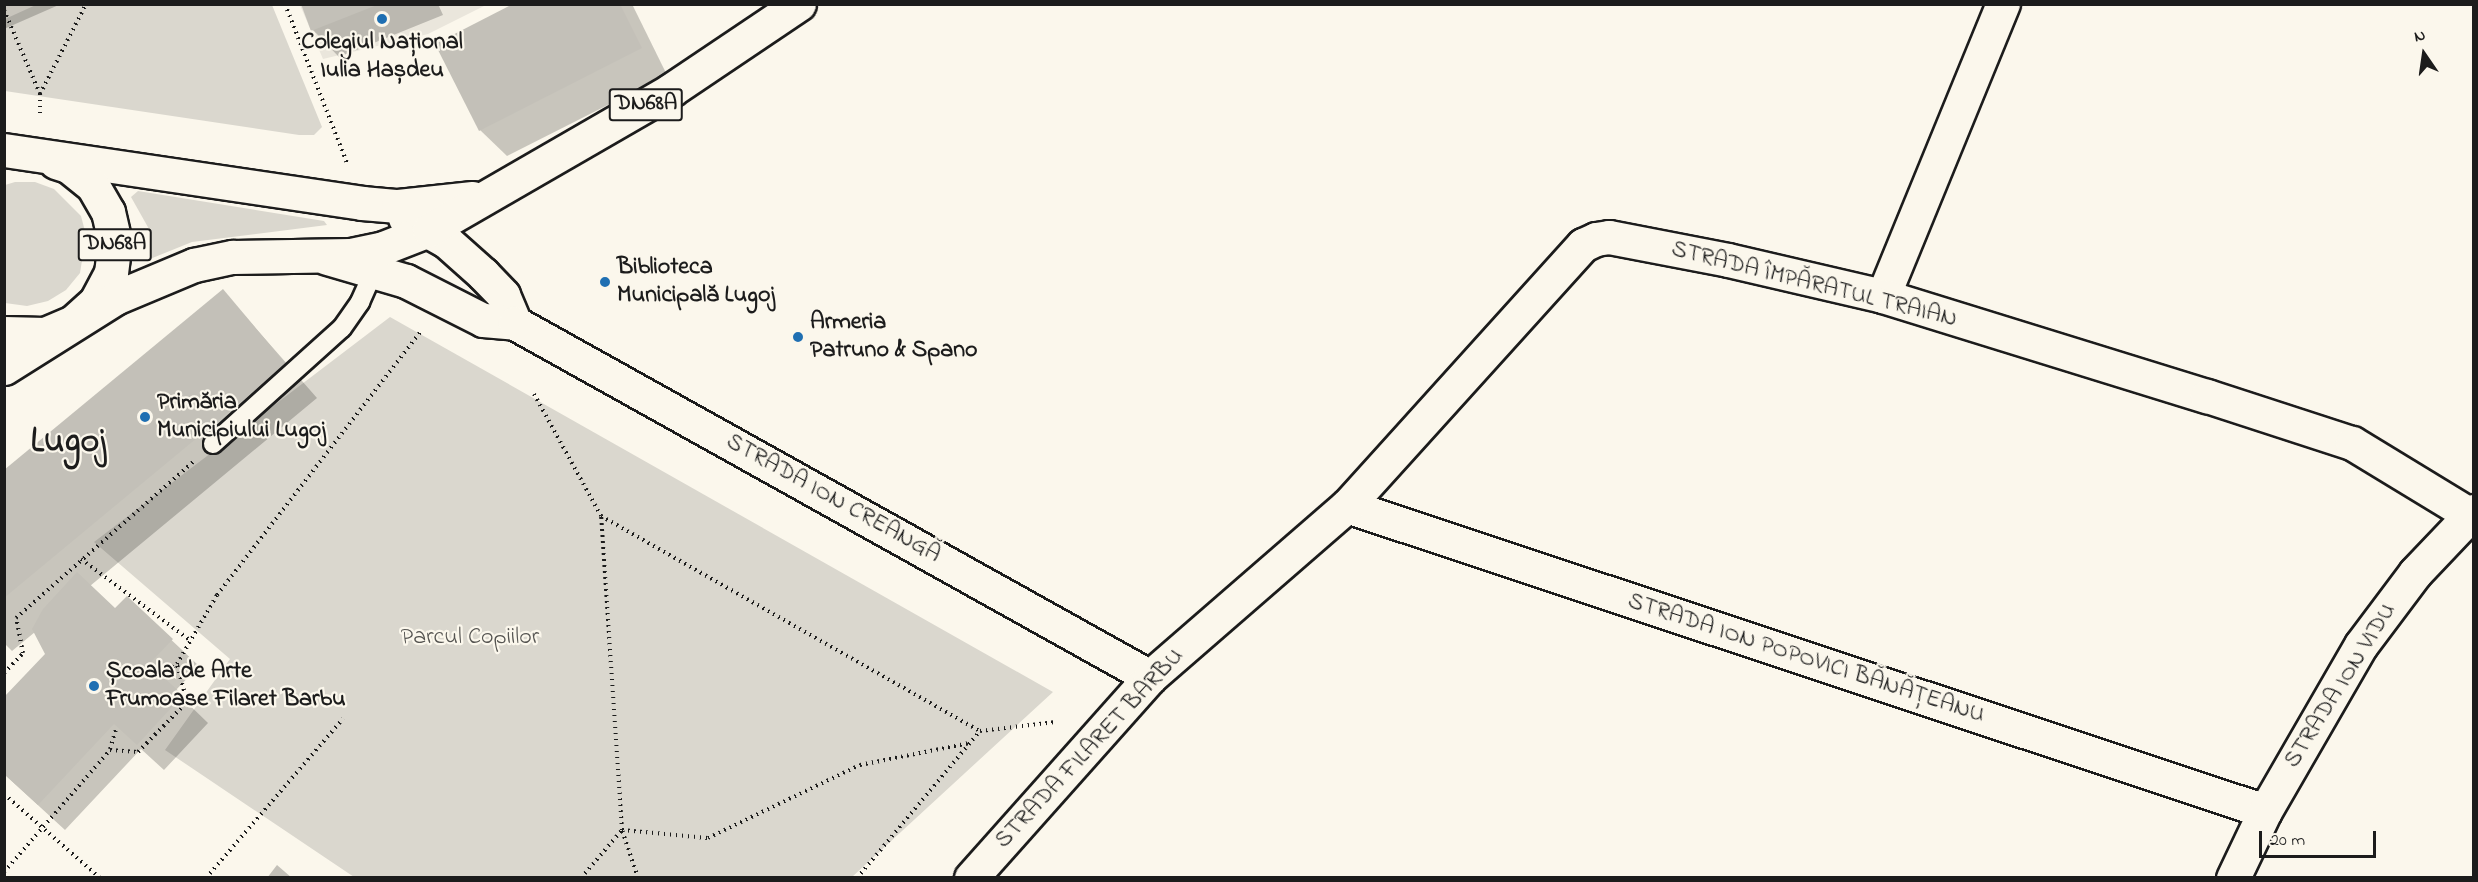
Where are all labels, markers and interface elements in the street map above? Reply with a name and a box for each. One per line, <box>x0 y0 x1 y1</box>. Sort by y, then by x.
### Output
marker: Colegiul Național Iulia Hașdeu <box>375 12 389 26</box>
north arrow <box>2394 24 2454 84</box>
text: N <box>2412 24 2428 49</box>
place label: Colegiul Național Iulia Hașdeu <box>301 29 463 85</box>
road number: DN68A <box>608 86 684 124</box>
road number: DN68A <box>78 226 152 264</box>
street label: STRADA ÎMPĂRATUL TRAIAN <box>1668 236 1960 334</box>
place label: Biblioteca Municipală Lugoj <box>617 254 775 310</box>
marker: Biblioteca Municipală Lugoj <box>598 275 612 289</box>
place label: Armeria Patruno & Spano <box>810 309 978 365</box>
marker: Armeria Patruno & Spano <box>791 330 805 344</box>
place label: Primăria Municipiului Lugoj <box>157 389 326 445</box>
marker: Primăria Municipiului Lugoj <box>138 410 152 424</box>
district label: Lugoj <box>30 421 106 465</box>
street label: STRADA ION CREANGĂ <box>721 428 945 570</box>
street label: STRADA ION POPOVICI BĂNĂȚEANU <box>1624 588 1988 730</box>
street label: STRADA ION VIDU <box>2279 598 2403 774</box>
park label: Parcul Copiilor <box>401 624 539 652</box>
street label: STRADA FILARET BARBU <box>990 643 1190 855</box>
place label: Școala de Arte Frumoase Filaret Barbu <box>106 658 346 714</box>
marker: Școala de Arte Frumoase Filaret Barbu <box>87 679 101 693</box>
scale bar <box>2262 819 2379 857</box>
text: 20 m <box>2270 828 2305 854</box>

